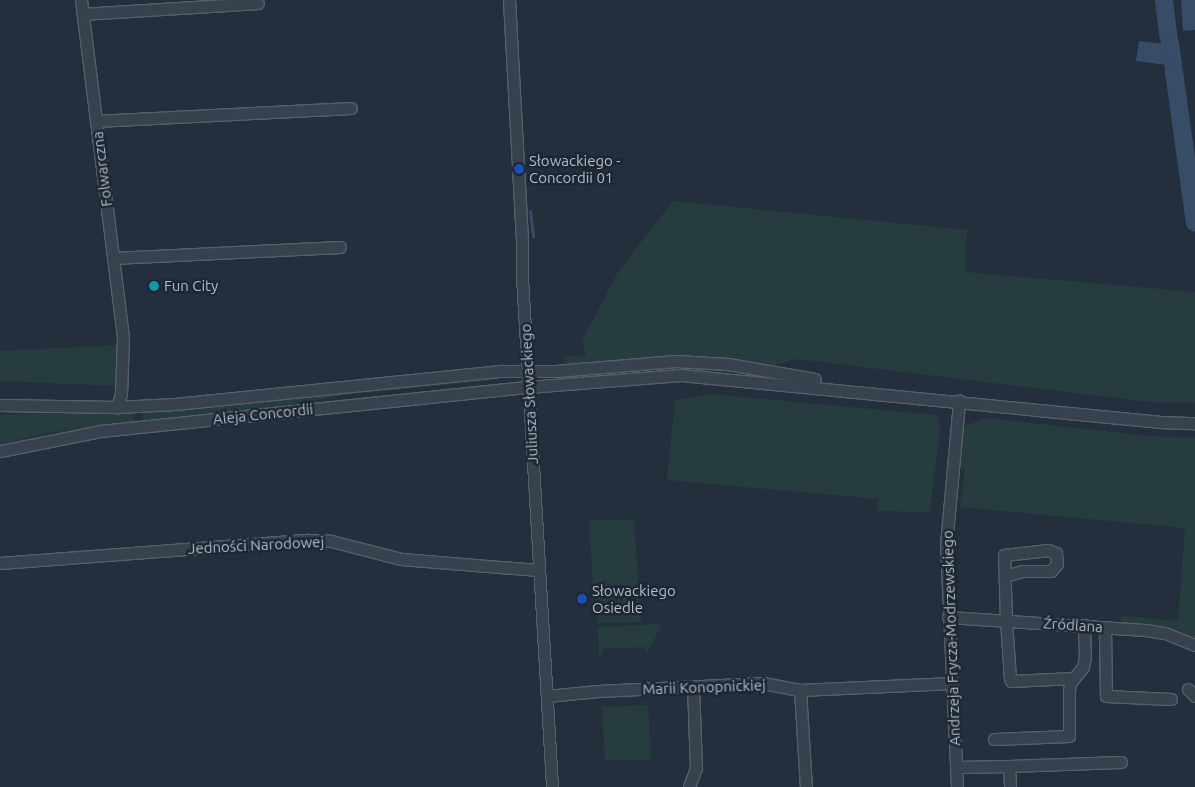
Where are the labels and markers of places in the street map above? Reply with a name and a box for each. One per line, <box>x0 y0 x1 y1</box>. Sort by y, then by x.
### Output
place label: Słowackiego - Concordii 01 <box>529 151 621 186</box>
marker: Słowackiego - Concordii 01 <box>513 163 525 175</box>
place label: Fun City <box>164 277 218 295</box>
marker: Fun City <box>148 280 160 292</box>
place label: Słowackiego Osiedle <box>592 581 676 616</box>
marker: Słowackiego Osiedle <box>576 593 588 605</box>

